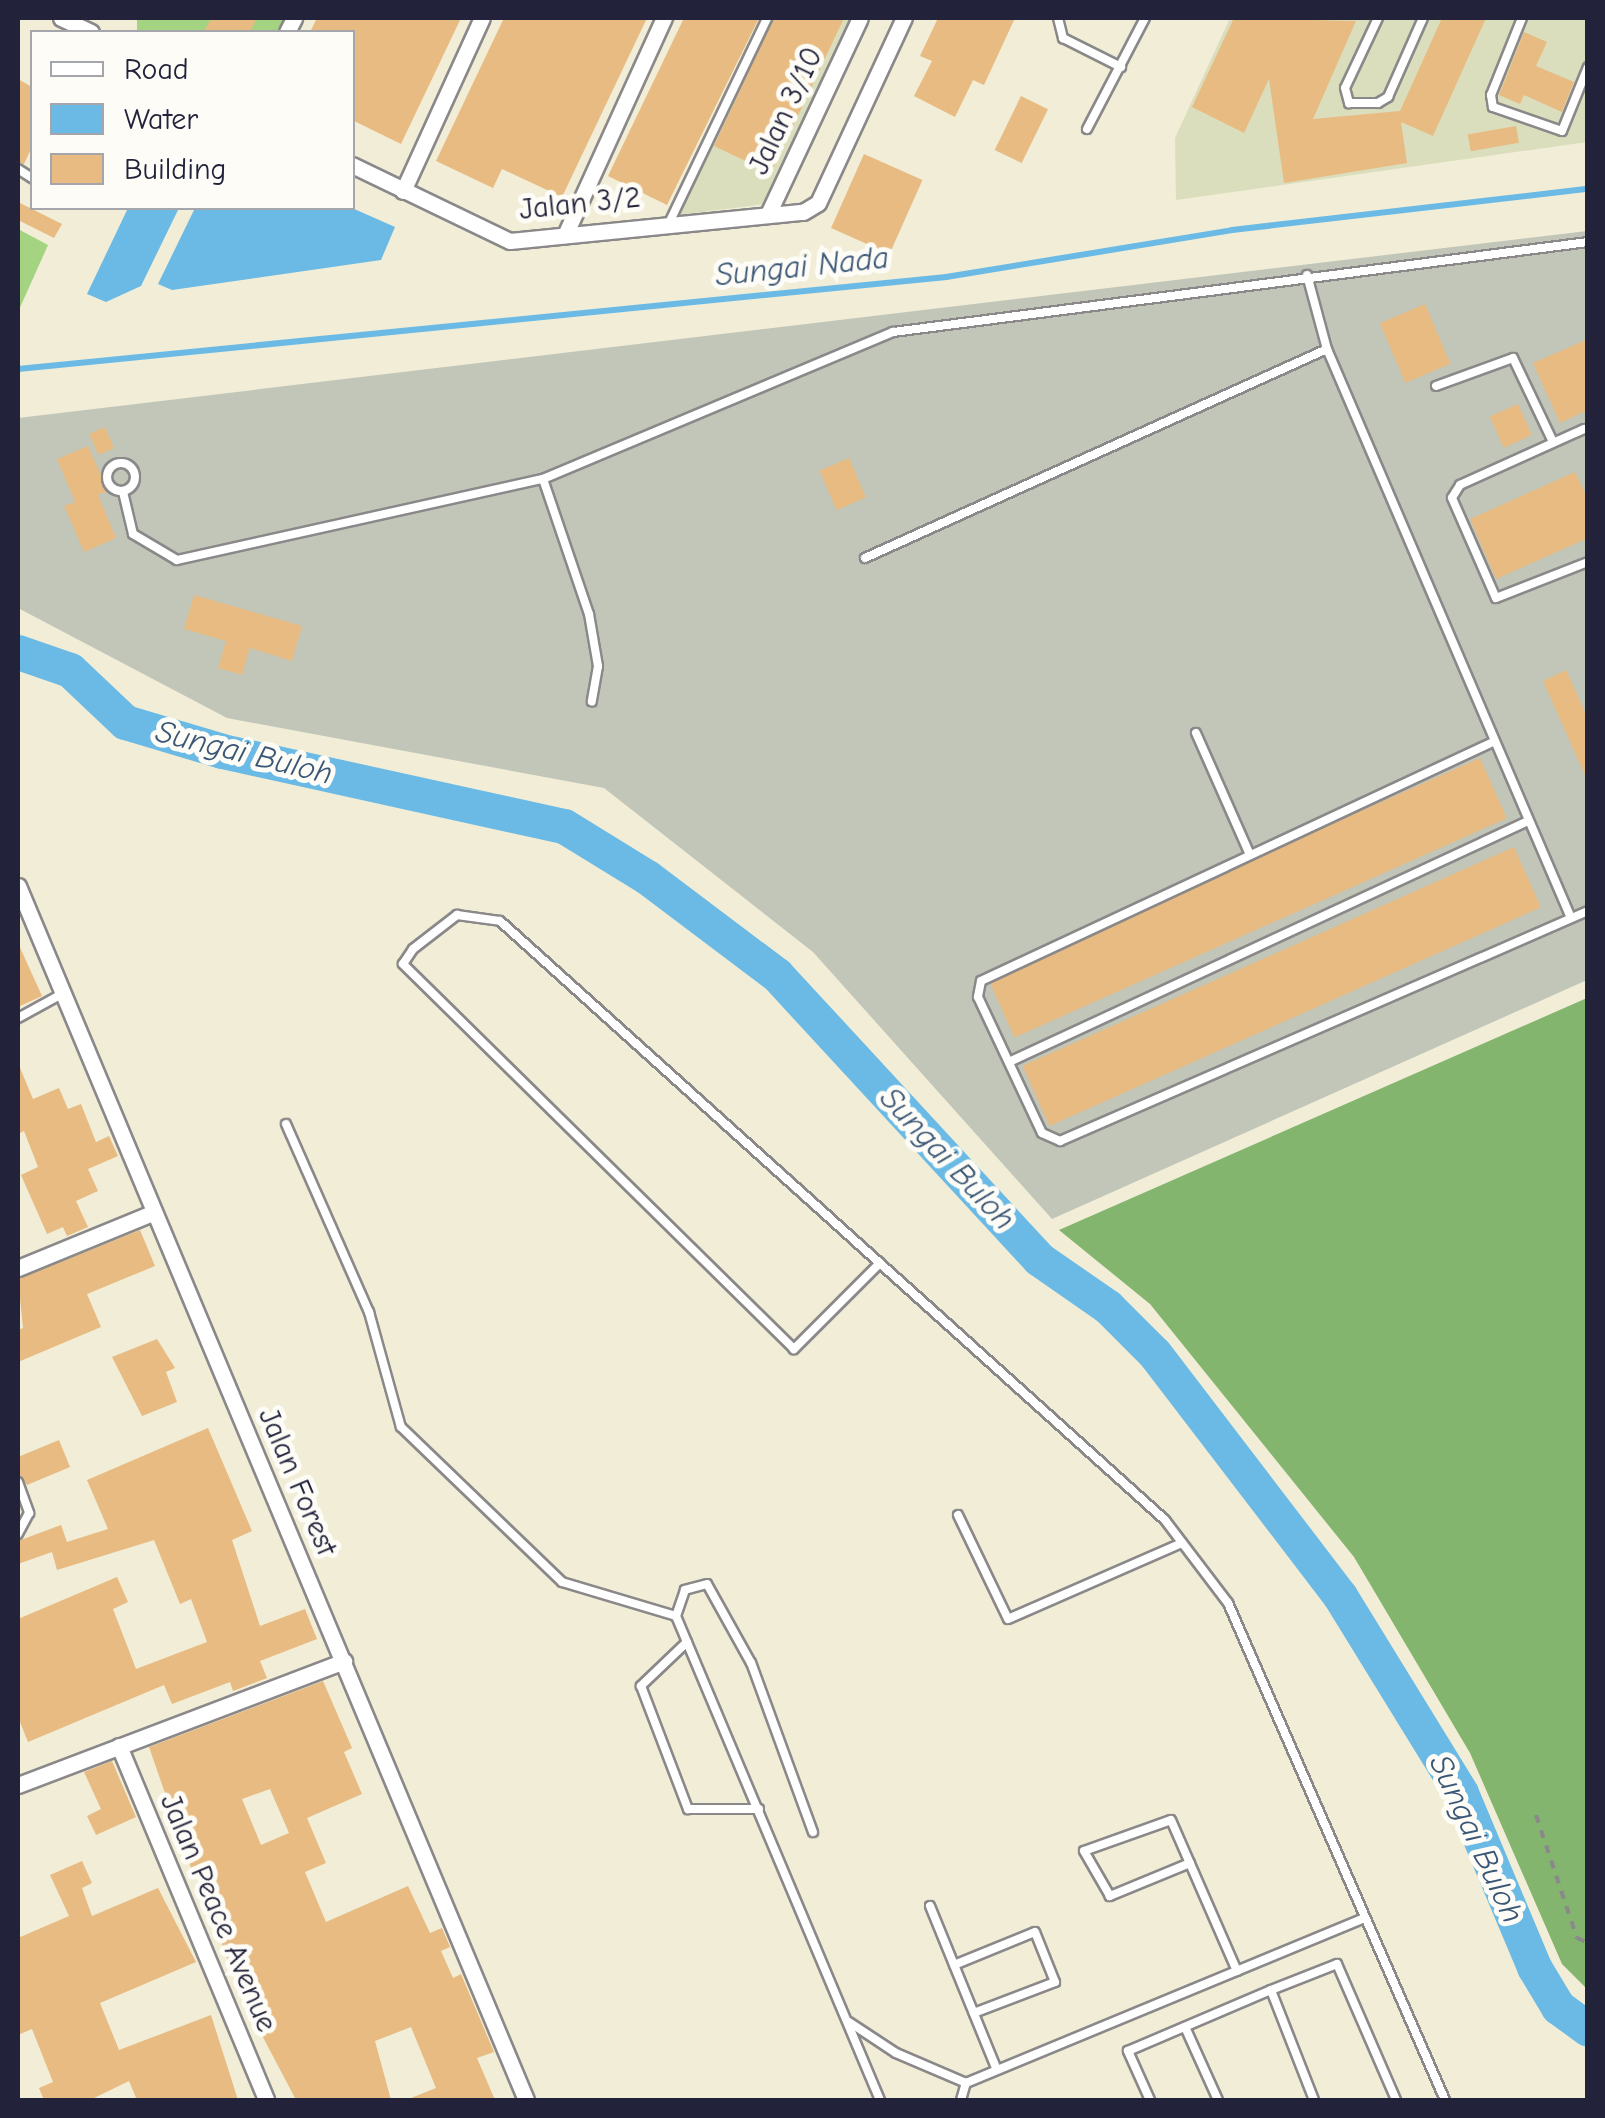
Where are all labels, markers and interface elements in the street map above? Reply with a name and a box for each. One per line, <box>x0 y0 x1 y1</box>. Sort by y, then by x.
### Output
legend <box>30 30 355 210</box>
street label: Jalan 3/10 <box>741 42 831 180</box>
text: Road <box>124 52 189 87</box>
text: Water <box>124 102 198 137</box>
text: Building <box>124 152 227 187</box>
street label: Jalan 3/2 <box>518 180 642 228</box>
water label: Sungai Nada <box>713 239 891 295</box>
water label: Sungai Buloh <box>152 712 336 794</box>
water label: Sungai Buloh <box>871 1080 1023 1238</box>
street label: Jalan Forest <box>250 1403 344 1561</box>
water label: Sungai Buloh <box>1420 1749 1532 1929</box>
street label: Jalan Peace Avenue <box>152 1789 284 2037</box>

